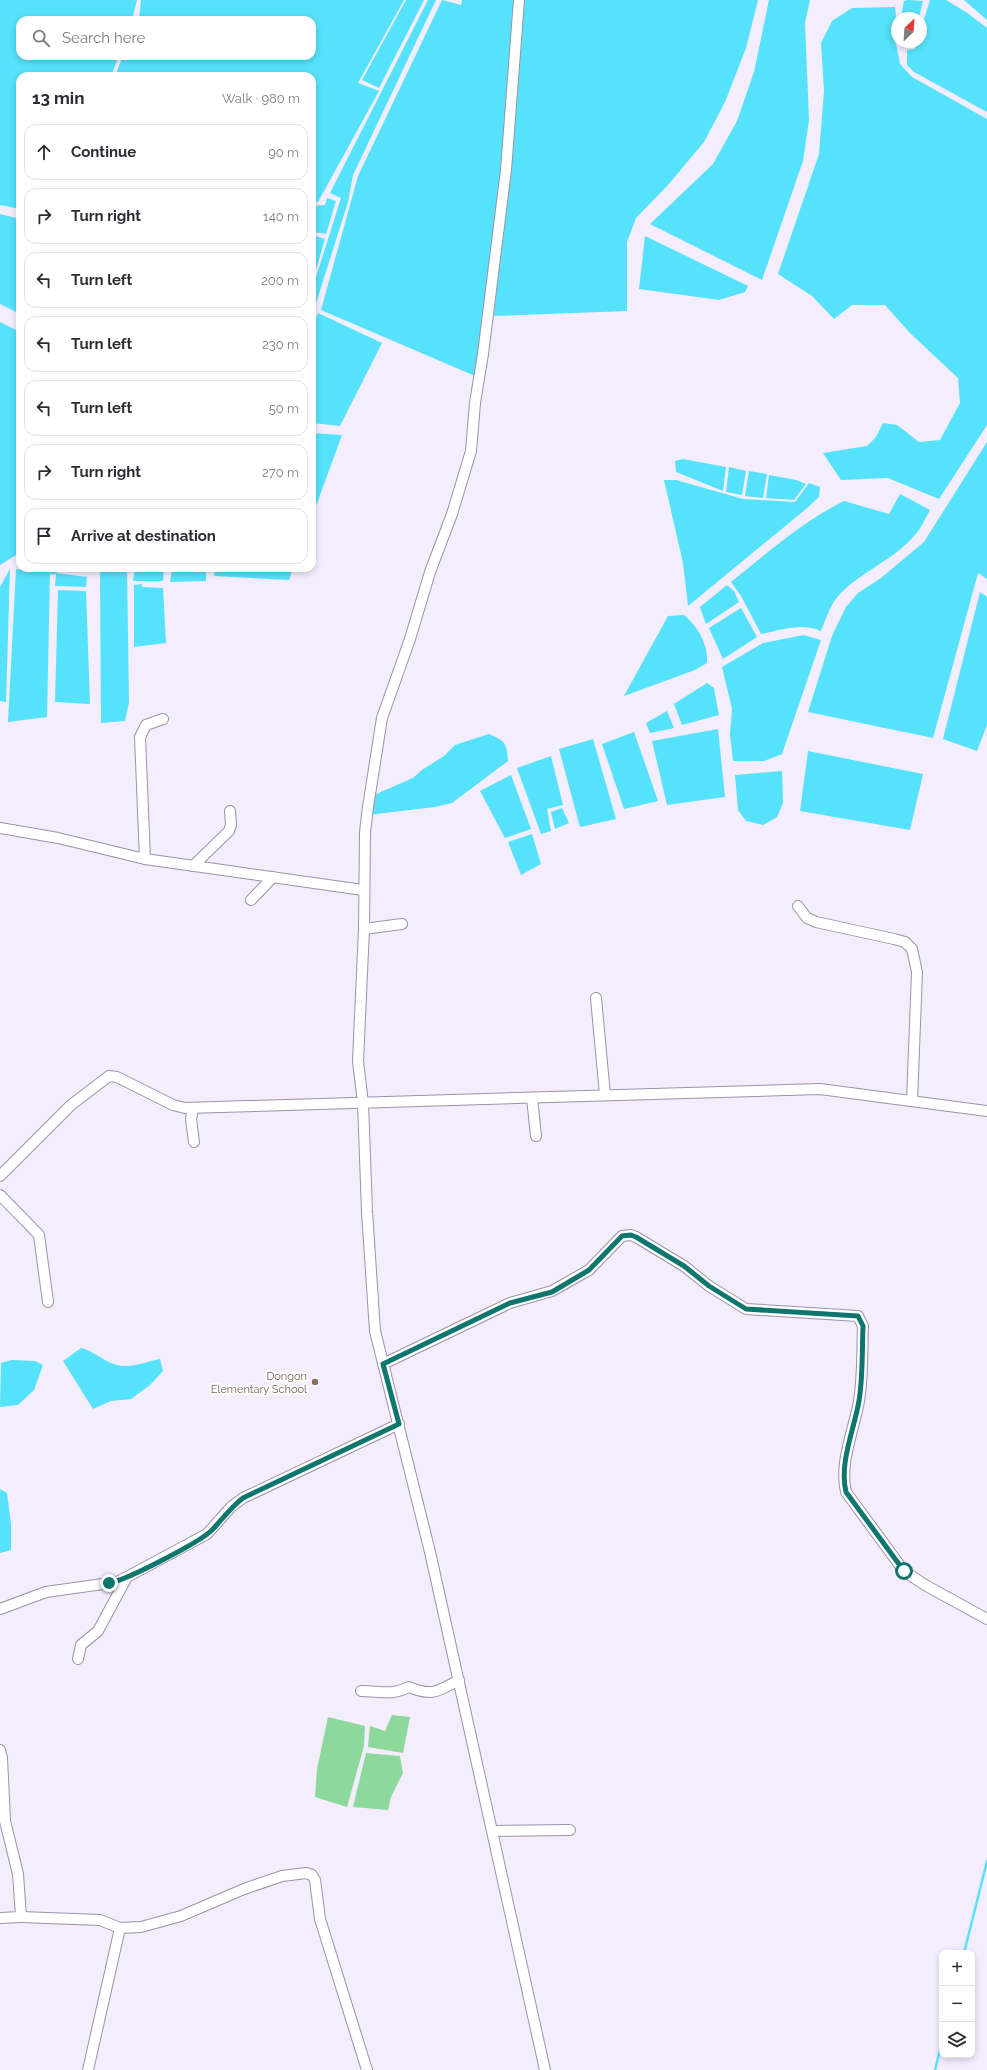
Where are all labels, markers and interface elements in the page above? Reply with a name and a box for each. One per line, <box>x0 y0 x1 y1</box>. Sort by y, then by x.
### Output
north arrow <box>891 12 927 48</box>
search box <box>16 16 316 60</box>
icon: search <box>30 27 52 49</box>
text: Search here <box>62 29 145 47</box>
text: 13 min <box>32 88 84 108</box>
text: Walk · 980 m <box>222 91 300 106</box>
icon: ahead <box>33 141 55 163</box>
text: Continue <box>71 143 136 161</box>
text: 90 m <box>268 145 299 160</box>
icon: right <box>33 205 55 227</box>
text: Turn right <box>71 207 141 225</box>
text: 140 m <box>263 209 299 224</box>
icon: left <box>33 269 55 291</box>
text: Turn left <box>71 271 132 289</box>
text: 200 m <box>261 273 299 288</box>
icon: left <box>33 333 55 355</box>
text: Turn left <box>71 335 132 353</box>
text: 230 m <box>262 337 299 352</box>
icon: left <box>33 397 55 419</box>
text: Turn left <box>71 399 132 417</box>
text: 50 m <box>269 401 299 416</box>
icon: right <box>33 461 55 483</box>
text: Turn right <box>71 463 141 481</box>
text: 270 m <box>262 465 299 480</box>
icon: arrive <box>33 525 55 547</box>
text: Arrive at destination <box>71 527 216 545</box>
place label: Dongon Elementary School <box>211 1370 307 1396</box>
marker: Dongon Elementary School <box>310 1377 320 1387</box>
route start <box>895 1562 913 1580</box>
route end <box>100 1574 118 1592</box>
map controls <box>939 1950 975 2058</box>
button: + <box>939 1950 975 1986</box>
button: − <box>939 1986 975 2022</box>
button: layers <box>939 2022 975 2058</box>

